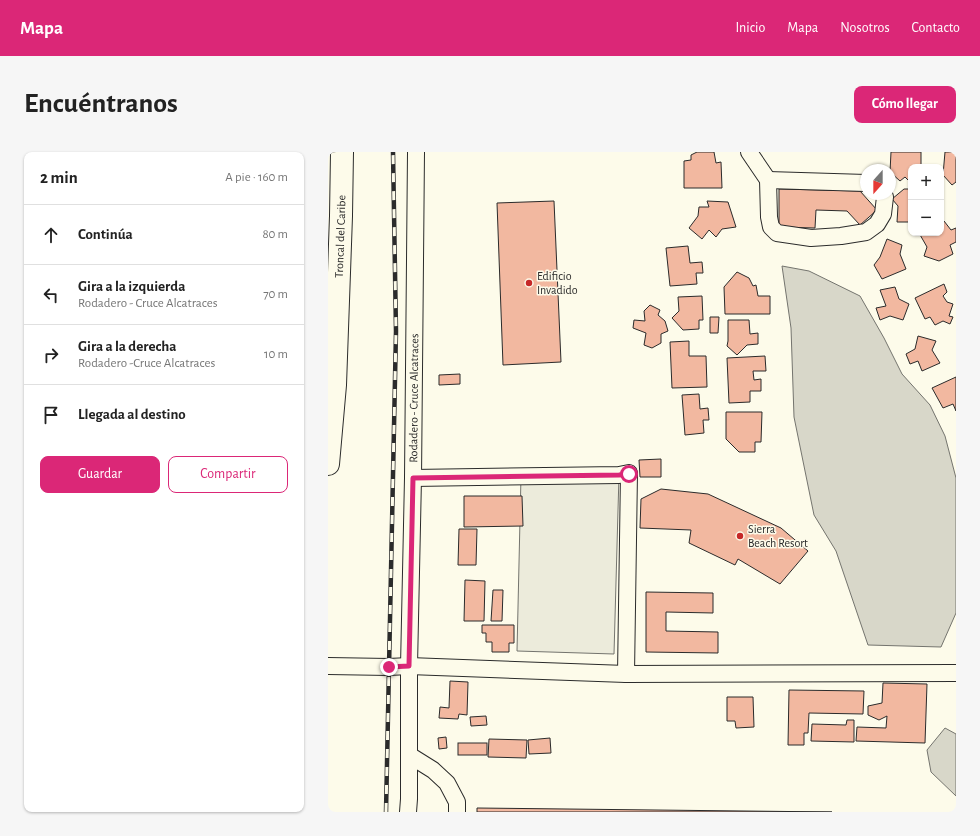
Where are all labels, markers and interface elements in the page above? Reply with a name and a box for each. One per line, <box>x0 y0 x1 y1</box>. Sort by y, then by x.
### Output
text: Mapa <box>20 19 63 38</box>
text: Inicio <box>735 21 765 35</box>
text: Mapa <box>787 21 818 35</box>
text: Nosotros <box>840 21 890 35</box>
text: Contacto <box>912 21 960 35</box>
button: Cómo llegar <box>854 86 956 123</box>
text: Encuéntranos <box>24 90 178 118</box>
north arrow <box>860 164 896 200</box>
map controls <box>908 164 944 236</box>
button: + <box>908 164 944 200</box>
text: 2 min <box>40 169 78 186</box>
text: A pie · 160 m <box>225 171 288 184</box>
street label: Troncal del Caribe <box>333 195 347 278</box>
button: − <box>908 200 944 236</box>
icon: ahead <box>40 224 62 246</box>
text: Continúa <box>78 227 133 242</box>
text: 80 m <box>262 228 288 241</box>
place label: Edificio Invadido <box>537 270 578 296</box>
marker: Edificio Invadido <box>524 278 534 288</box>
text: Gira a la izquierda <box>78 279 185 294</box>
icon: left <box>40 284 62 306</box>
text: 70 m <box>263 288 288 301</box>
text: Rodadero - Cruce Alcatraces <box>78 297 218 310</box>
street label: Rodadero - Cruce Alcatraces <box>407 334 420 463</box>
text: Gira a la derecha <box>78 339 177 354</box>
icon: right <box>40 344 62 366</box>
text: 10 m <box>264 348 288 361</box>
text: Rodadero -Cruce Alcatraces <box>78 357 215 370</box>
icon: arrive <box>40 404 62 426</box>
text: Llegada al destino <box>78 407 186 422</box>
button: Guardar <box>40 456 160 493</box>
button: Compartir <box>168 456 288 493</box>
route start <box>620 465 638 483</box>
place label: Sierra Beach Resort <box>748 523 808 549</box>
marker: Sierra Beach Resort <box>735 531 745 541</box>
route end <box>380 658 398 676</box>

